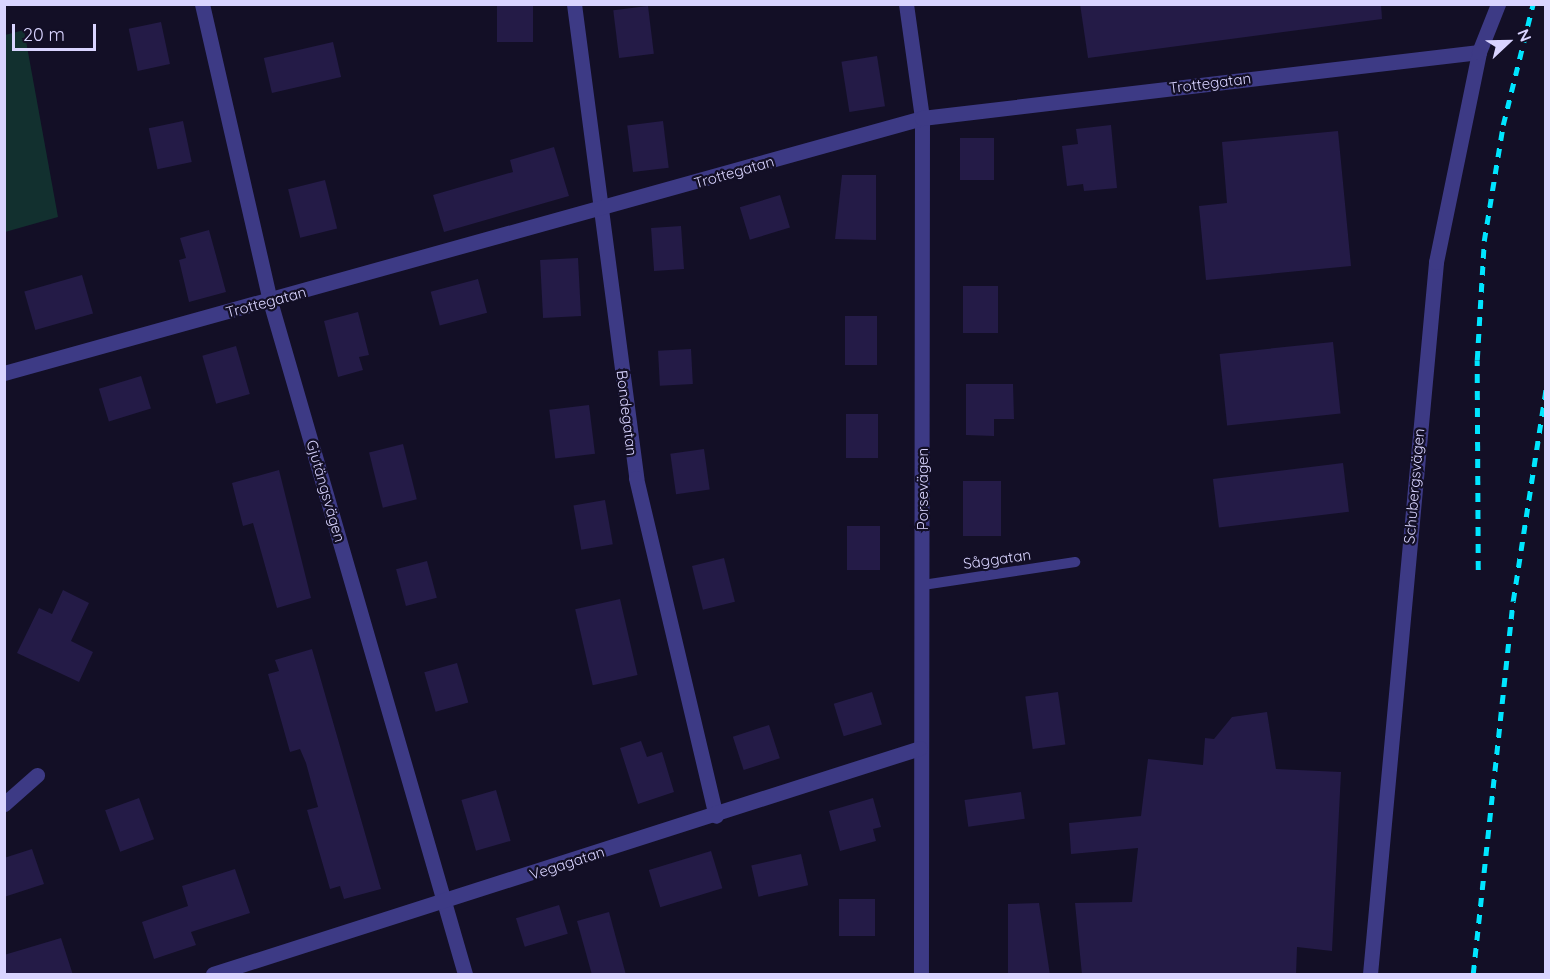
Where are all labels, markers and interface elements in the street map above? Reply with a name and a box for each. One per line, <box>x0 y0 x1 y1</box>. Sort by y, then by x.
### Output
scale bar <box>15 12 99 50</box>
north arrow <box>1478 12 1538 72</box>
text: 20 m <box>23 23 65 46</box>
text: N <box>1513 26 1536 44</box>
street label: Trottegatan <box>1168 69 1252 97</box>
street label: Trottegatan <box>692 152 776 192</box>
street label: Trottegatan <box>224 283 308 321</box>
street label: Bondegatan <box>613 369 641 457</box>
street label: Schubergsvägen <box>1400 428 1428 544</box>
street label: Gjutängsvägen <box>303 438 349 544</box>
street label: Porsevägen <box>914 448 932 530</box>
street label: Såggatan <box>962 545 1032 573</box>
street label: Vegagatan <box>527 842 607 884</box>

